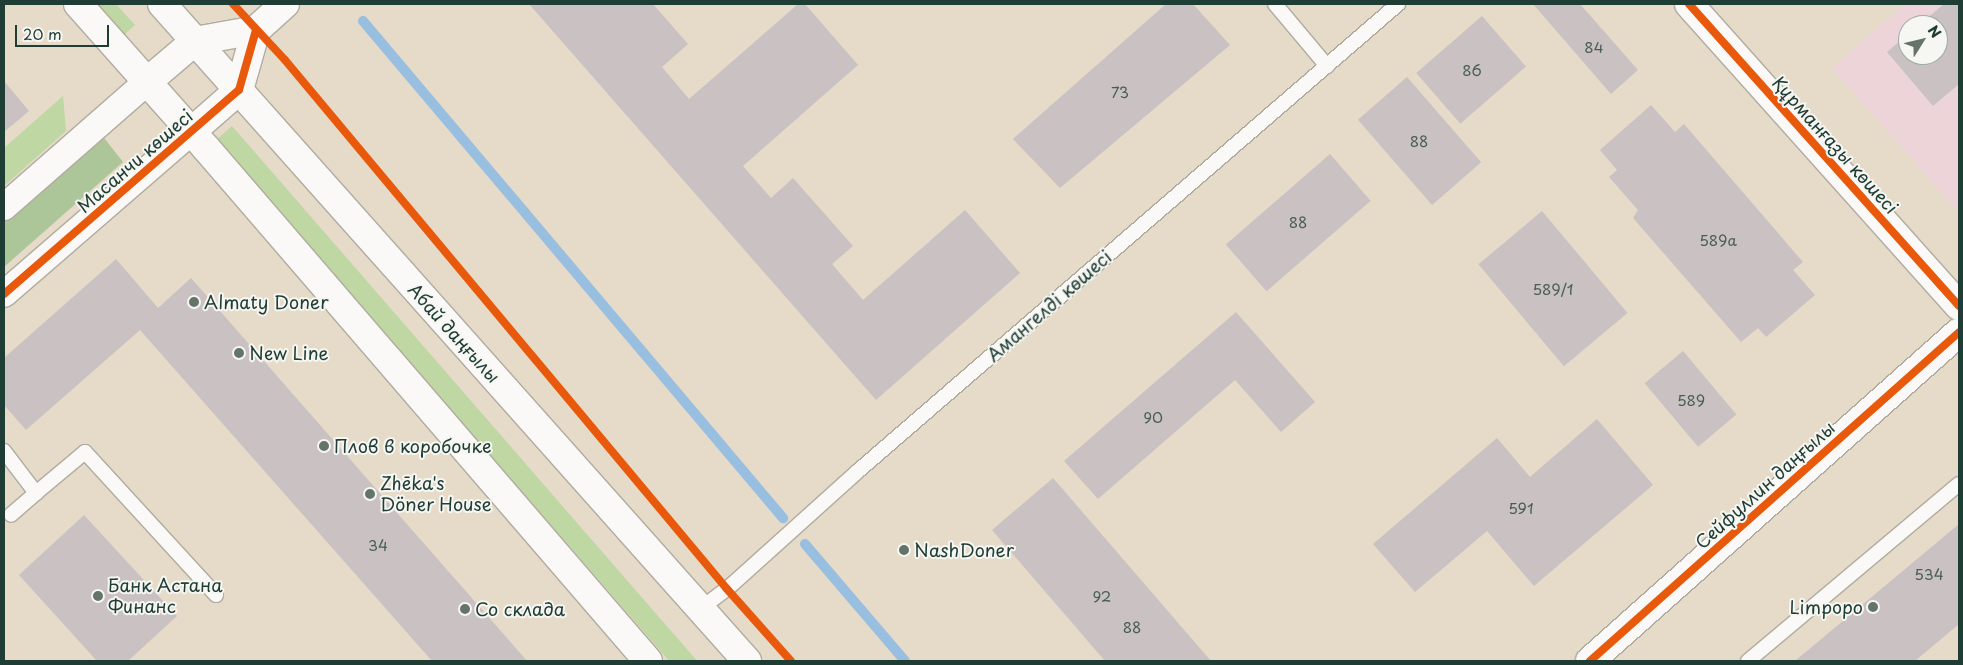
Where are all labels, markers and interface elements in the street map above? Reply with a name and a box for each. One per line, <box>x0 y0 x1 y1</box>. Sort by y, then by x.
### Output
scale bar <box>18 15 111 47</box>
north arrow <box>1898 15 1948 65</box>
text: N <box>1923 21 1946 42</box>
text: 20 m <box>23 22 62 45</box>
house number: 84 <box>1584 38 1604 56</box>
house number: 86 <box>1462 61 1482 79</box>
street label: Құрманғазы көшесі <box>1768 72 1902 218</box>
house number: 73 <box>1111 83 1129 101</box>
street label: Масанчи көшесі <box>73 105 197 217</box>
house number: 88 <box>1410 132 1428 150</box>
house number: 88 <box>1289 213 1307 231</box>
house number: 589а <box>1699 231 1737 249</box>
street label: Амангелді көшесі <box>982 246 1116 366</box>
street label: Абай даңғылы <box>403 278 505 388</box>
house number: 589/1 <box>1532 280 1574 298</box>
place label: Almaty Doner <box>204 291 328 313</box>
marker: Almaty Doner <box>188 296 200 308</box>
place label: New Line <box>249 342 329 364</box>
marker: New Line <box>233 347 245 359</box>
house number: 589 <box>1677 391 1705 409</box>
house number: 90 <box>1143 408 1163 426</box>
street label: Сейфуллин даңғылы <box>1691 417 1839 553</box>
place label: Плов в коробочке <box>334 435 492 457</box>
marker: Плов в коробочке <box>318 440 330 452</box>
place label: Zhēka's Döner House <box>380 473 493 516</box>
marker: Zhēka's Döner House <box>364 488 376 500</box>
house number: 591 <box>1508 499 1534 517</box>
house number: 34 <box>368 536 388 554</box>
place label: NashDoner <box>914 539 1014 561</box>
marker: NashDoner <box>898 544 910 556</box>
house number: 534 <box>1914 565 1944 583</box>
place label: Банк Астана Финанс <box>108 575 224 618</box>
house number: 92 <box>1093 587 1111 605</box>
marker: Банк Астана Финанс <box>92 590 104 602</box>
place label: Limpopo <box>1790 596 1863 618</box>
place label: Со склада <box>475 598 565 620</box>
marker: Limpopo <box>1867 601 1879 613</box>
marker: Со склада <box>459 603 471 615</box>
house number: 88 <box>1123 618 1141 636</box>

